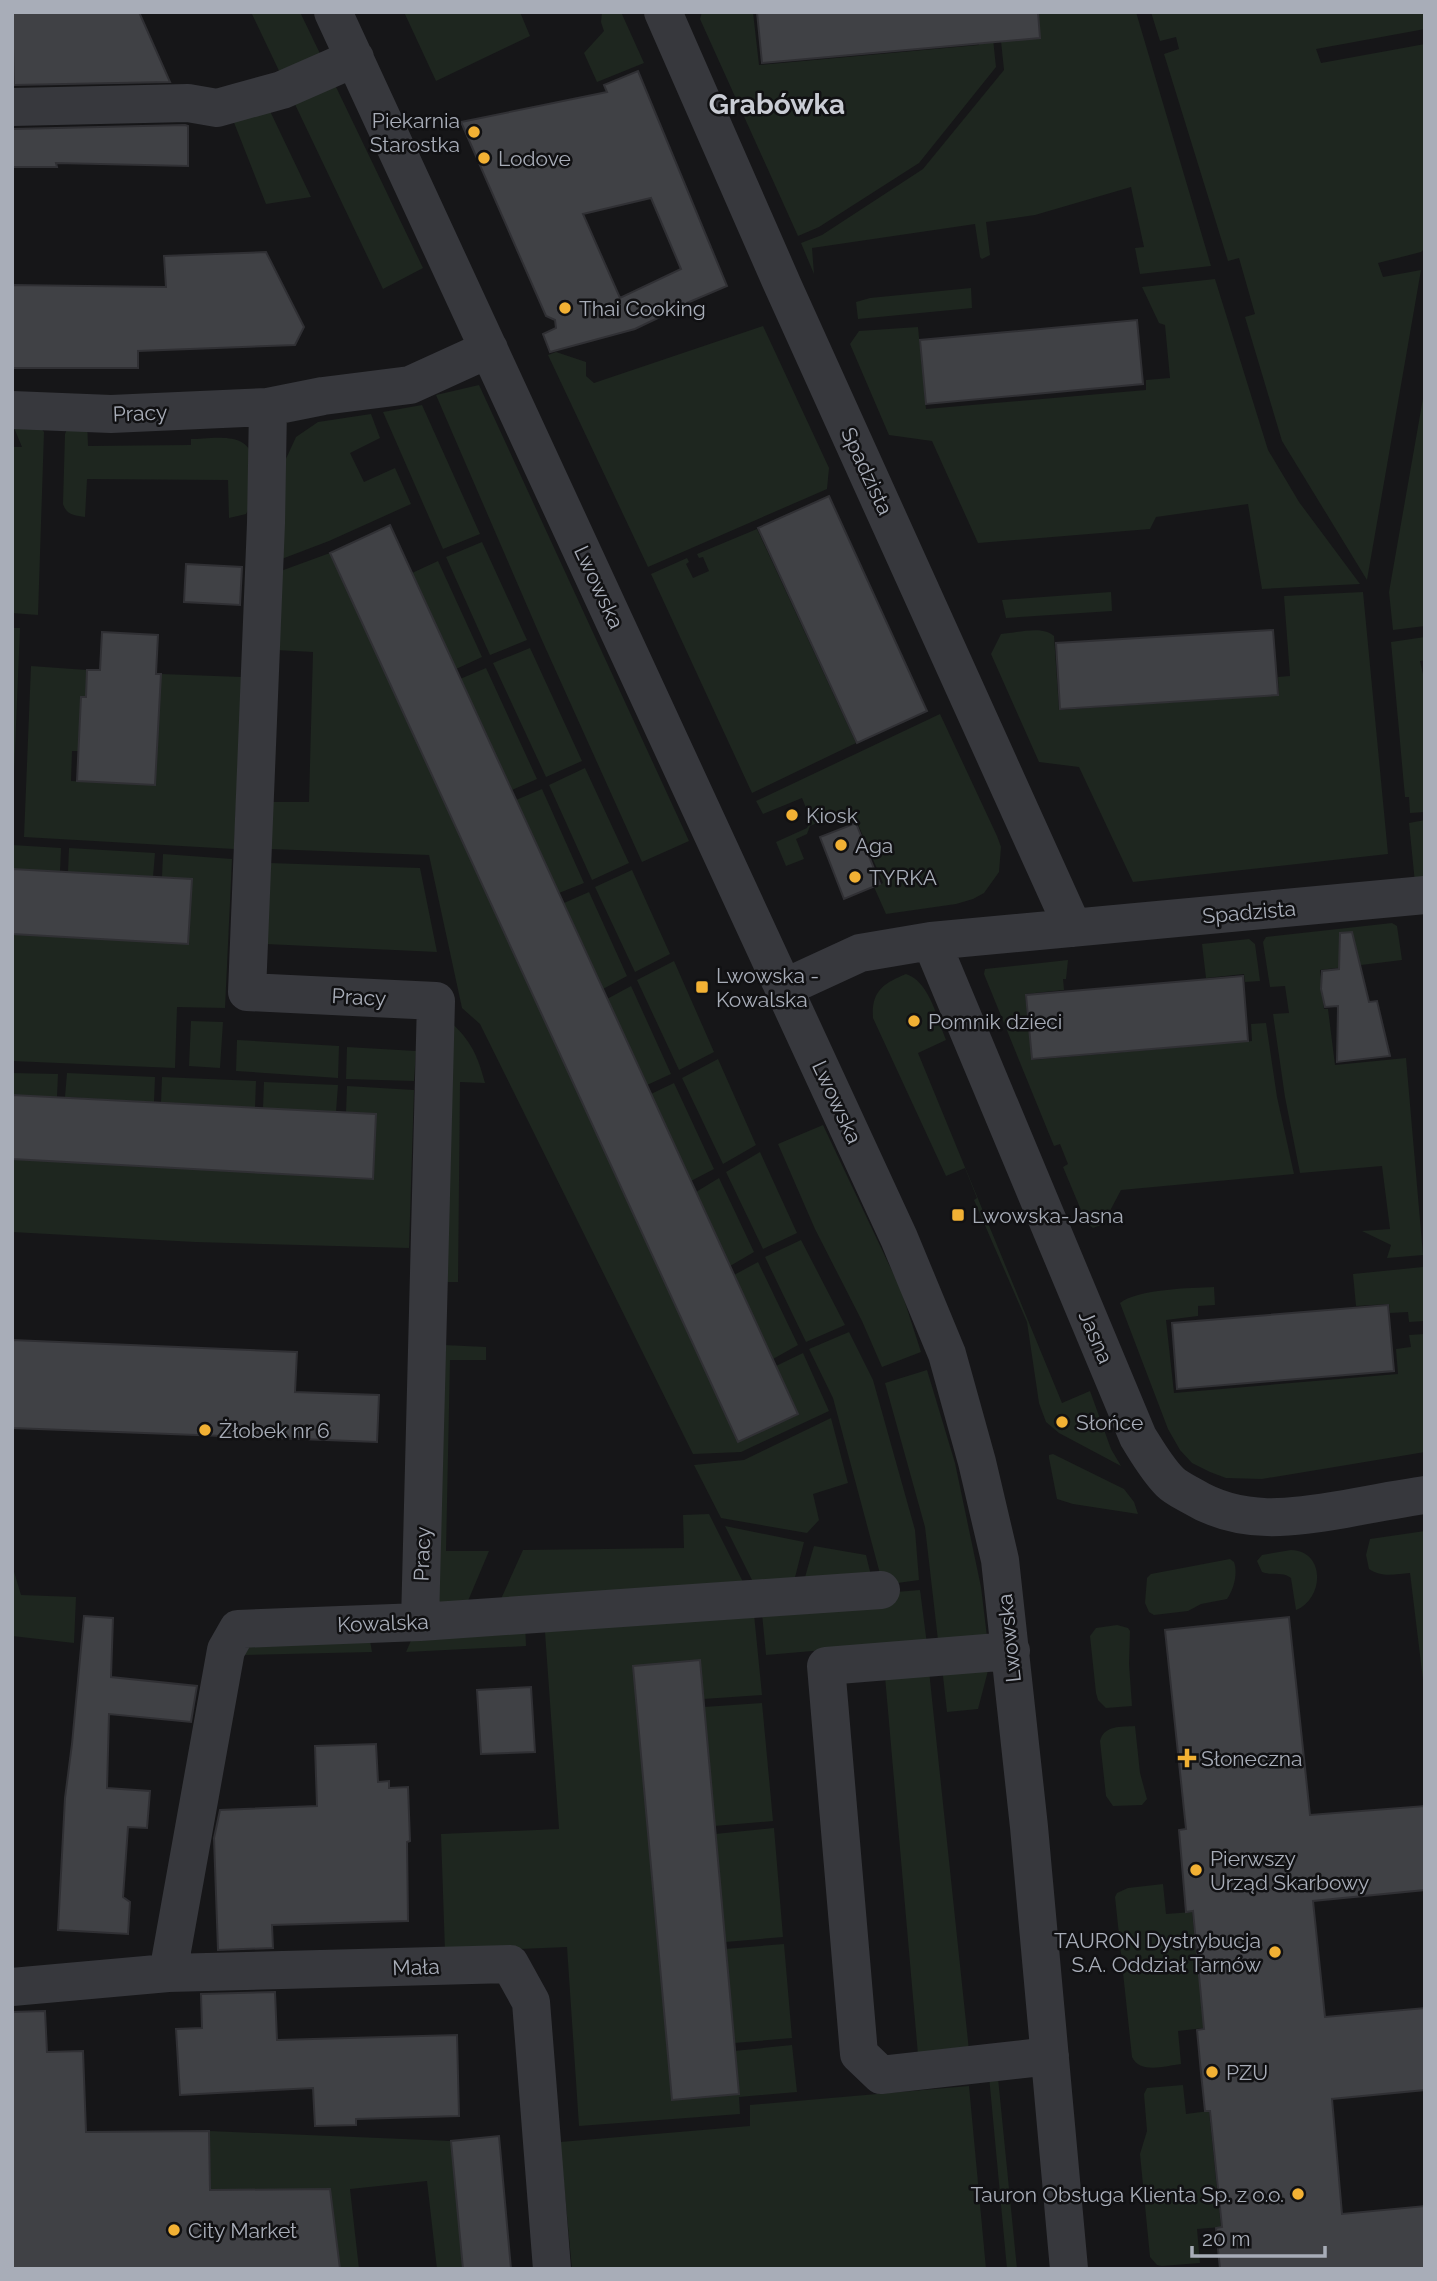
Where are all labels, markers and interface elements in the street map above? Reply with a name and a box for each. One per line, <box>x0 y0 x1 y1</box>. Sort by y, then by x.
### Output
district label: Grabówka <box>709 88 845 121</box>
place label: Piekarnia Starostka <box>370 108 460 157</box>
marker: Piekarnia Starostka <box>466 124 482 140</box>
place label: Lodove <box>498 146 571 171</box>
marker: Lodove <box>476 150 492 166</box>
place label: Thai Cooking <box>579 296 706 321</box>
marker: Thai Cooking <box>557 300 573 316</box>
street label: Pracy <box>112 400 168 426</box>
street label: Spadzista <box>836 423 898 519</box>
street label: Lwowska <box>569 541 629 633</box>
place label: Kiosk <box>806 803 858 828</box>
marker: Kiosk <box>784 807 800 823</box>
place label: Aga <box>855 833 893 858</box>
marker: Aga <box>833 837 849 853</box>
place label: TYRKA <box>869 865 937 890</box>
marker: TYRKA <box>847 869 863 885</box>
street label: Spadzista <box>1201 895 1297 929</box>
place label: Lwowska - Kowalska <box>716 963 819 1012</box>
marker: Lwowska - Kowalska <box>694 979 710 995</box>
street label: Pracy <box>331 983 387 1011</box>
place label: Pomnik dzieci <box>928 1009 1062 1034</box>
marker: Pomnik dzieci <box>906 1013 922 1029</box>
street label: Lwowska <box>807 1056 867 1148</box>
place label: Lwowska-Jasna <box>972 1203 1124 1228</box>
marker: Lwowska-Jasna <box>950 1207 966 1223</box>
street label: Jasna <box>1074 1307 1118 1367</box>
place label: Słońce <box>1076 1410 1143 1435</box>
marker: Słońce <box>1054 1414 1070 1430</box>
place label: Żłobek nr 6 <box>219 1418 330 1443</box>
marker: Żłobek nr 6 <box>197 1422 213 1438</box>
street label: Pracy <box>409 1526 435 1582</box>
street label: Lwowska <box>992 1592 1026 1684</box>
street label: Kowalska <box>337 1609 429 1637</box>
place label: Słoneczna <box>1201 1746 1303 1771</box>
marker: Słoneczna <box>1179 1750 1195 1766</box>
place label: Pierwszy Urząd Skarbowy <box>1210 1846 1369 1895</box>
marker: Pierwszy Urząd Skarbowy <box>1188 1862 1204 1878</box>
place label: TAURON Dystrybucja S.A. Oddział Tarnów <box>1054 1928 1261 1977</box>
marker: TAURON Dystrybucja S.A. Oddział Tarnów <box>1267 1944 1283 1960</box>
street label: Mała <box>392 1954 440 1980</box>
place label: PZU <box>1226 2060 1268 2085</box>
marker: PZU <box>1204 2064 1220 2080</box>
place label: Tauron Obsługa Klienta Sp. z o.o. <box>971 2182 1284 2207</box>
marker: Tauron Obsługa Klienta Sp. z o.o. <box>1290 2186 1306 2202</box>
scale bar <box>1192 2214 1325 2258</box>
place label: City Market <box>188 2218 297 2243</box>
marker: City Market <box>166 2222 182 2238</box>
text: 20 m <box>1202 2226 1250 2251</box>

